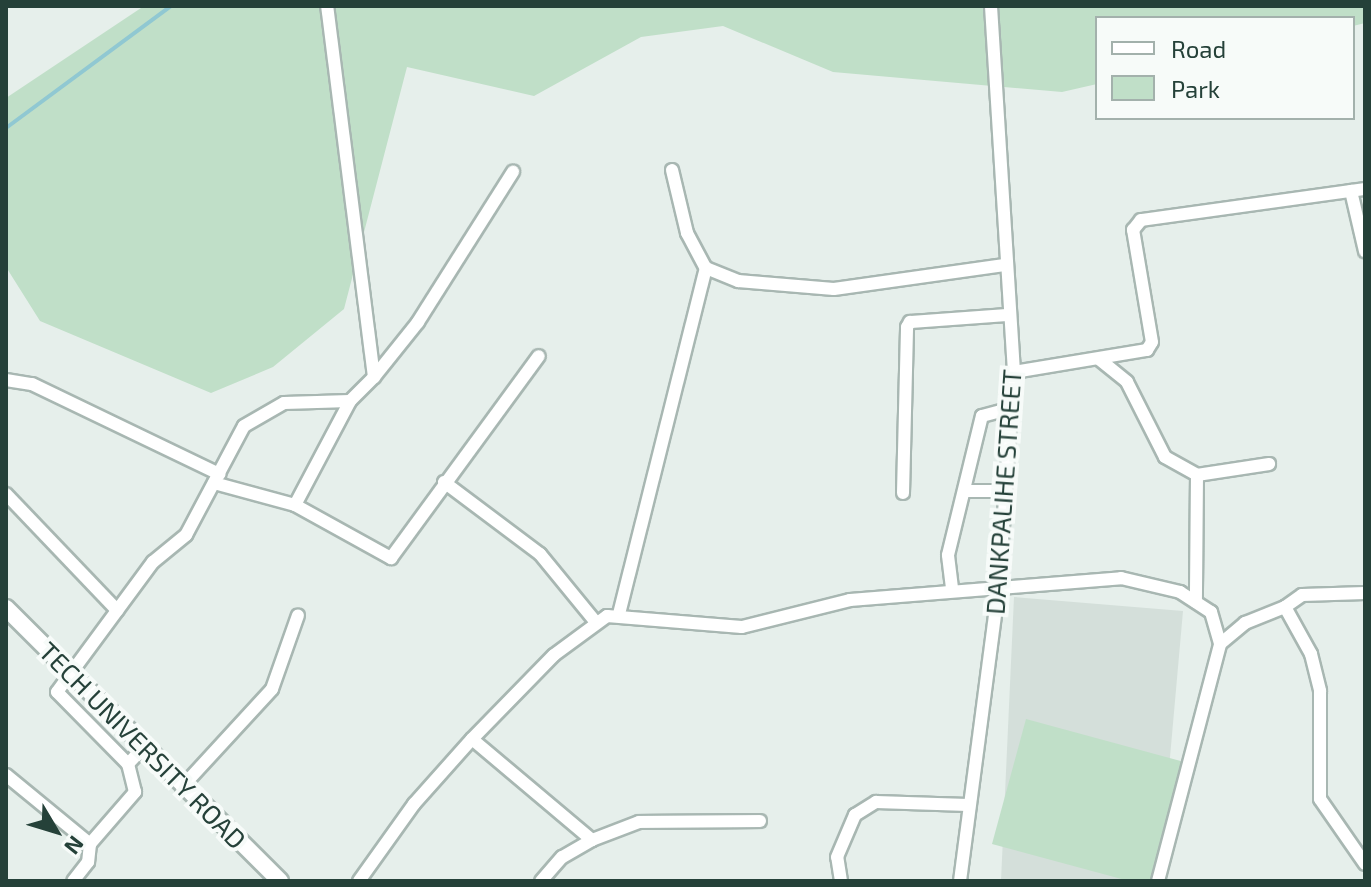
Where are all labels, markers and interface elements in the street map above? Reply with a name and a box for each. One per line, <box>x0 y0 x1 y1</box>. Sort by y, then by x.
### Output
legend <box>1095 16 1355 120</box>
text: Road <box>1171 34 1226 63</box>
text: Park <box>1171 74 1220 103</box>
street label: DANKPALIHE STREET <box>979 368 1027 616</box>
street label: TECH UNIVERSITY ROAD <box>33 635 253 855</box>
north arrow <box>16 791 96 871</box>

